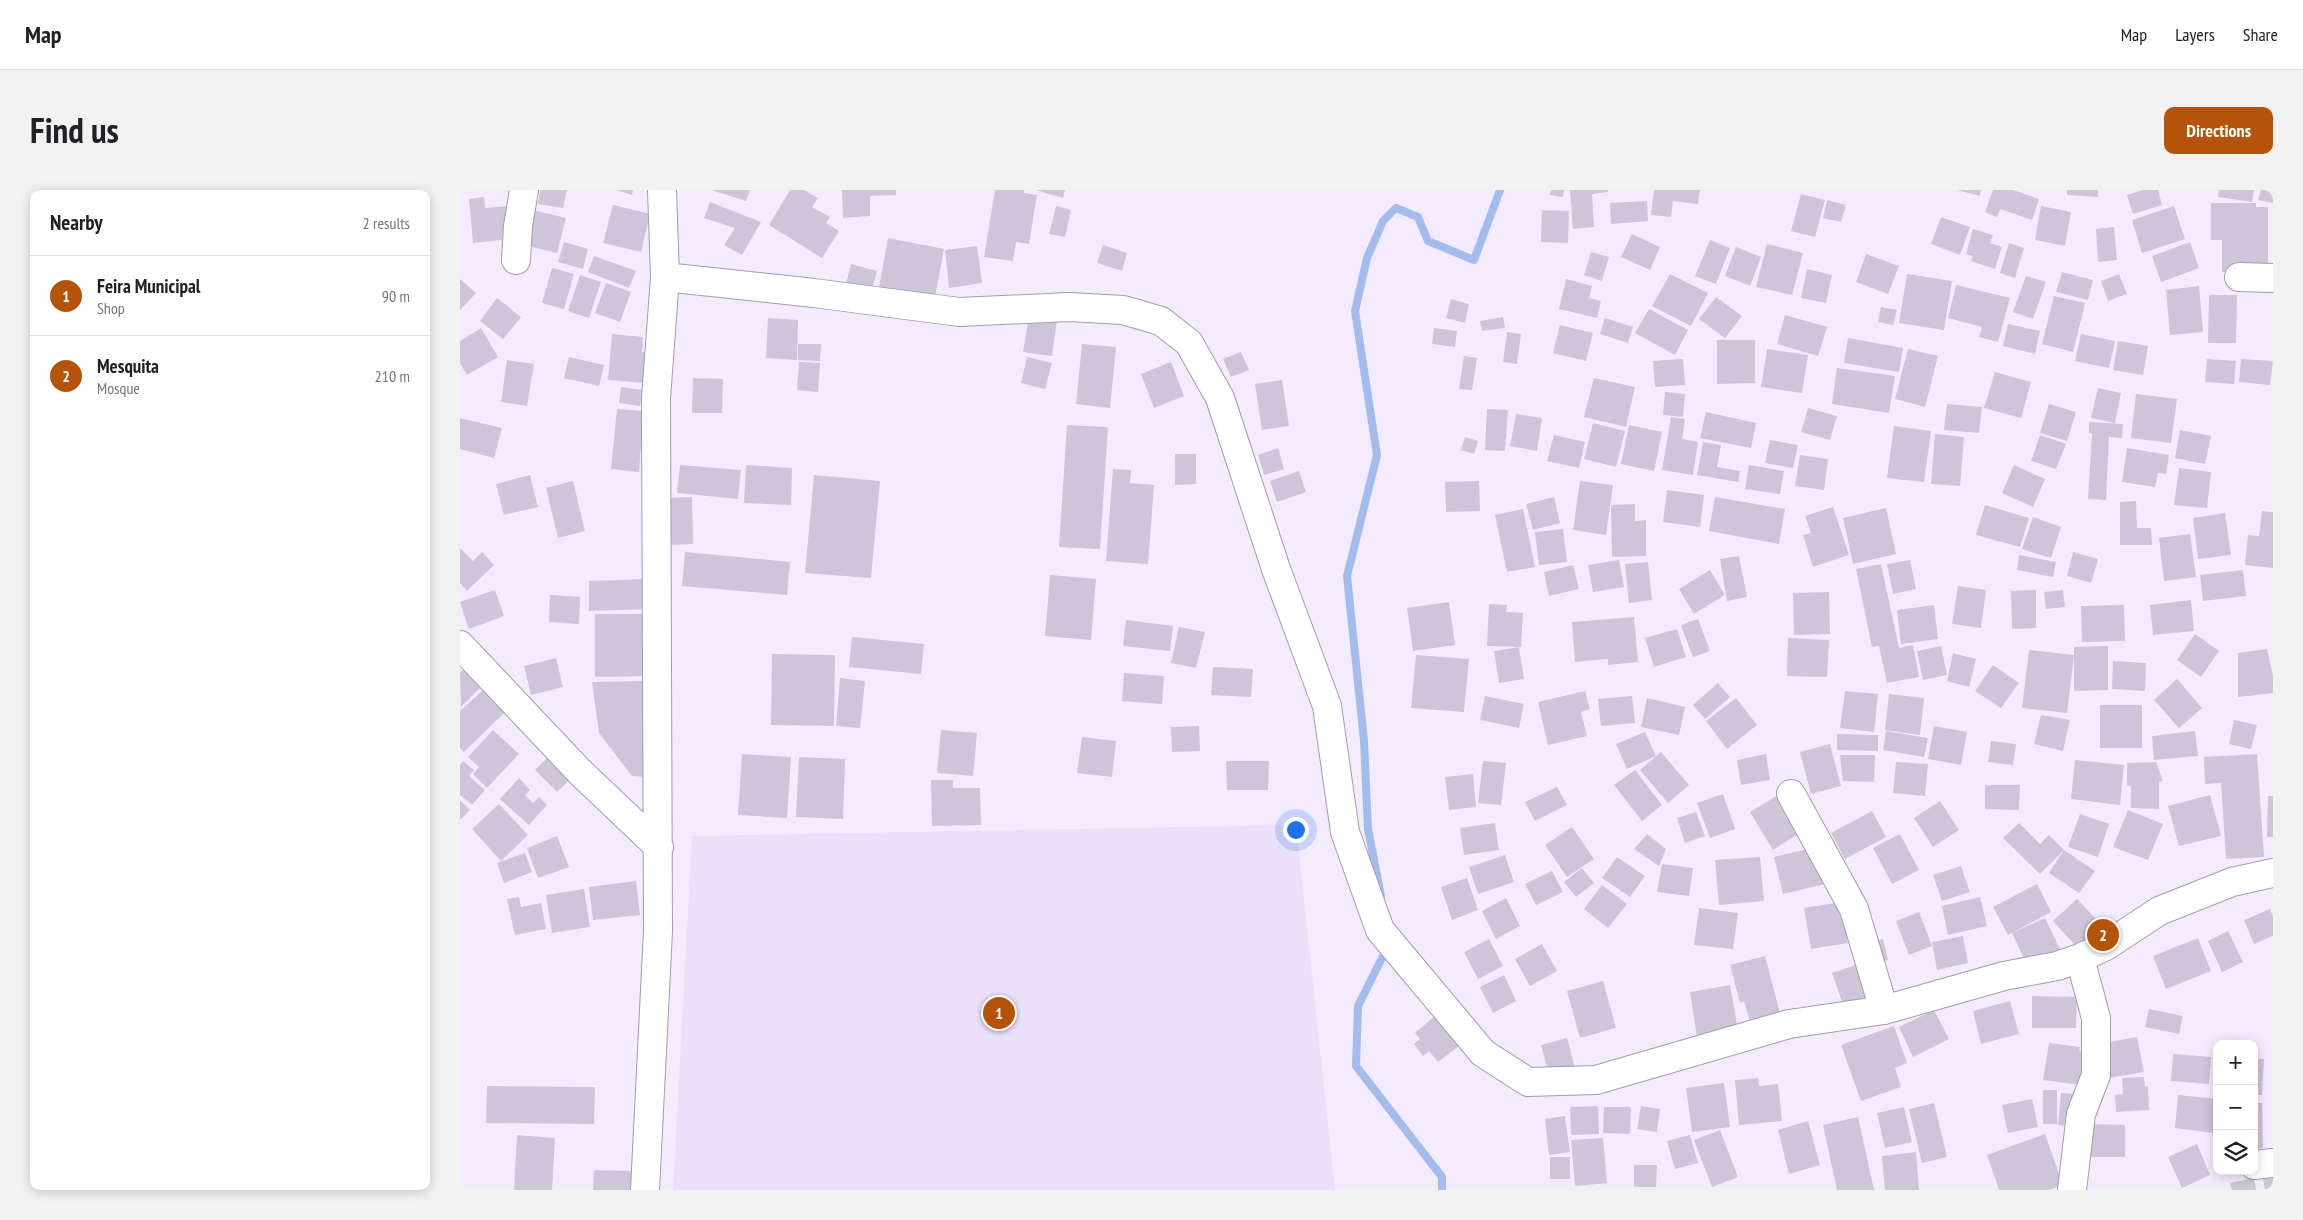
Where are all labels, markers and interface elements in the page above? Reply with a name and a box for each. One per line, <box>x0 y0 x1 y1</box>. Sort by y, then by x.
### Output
text: Map <box>25 19 62 50</box>
text: Map <box>2121 23 2147 46</box>
text: Layers <box>2175 23 2215 46</box>
text: Share <box>2243 23 2278 46</box>
text: Find us <box>30 107 119 153</box>
button: Directions <box>2164 107 2273 154</box>
text: Nearby <box>50 209 103 236</box>
text: 2 results <box>363 213 410 233</box>
text: Feira Municipal <box>97 274 200 298</box>
text: 1 <box>62 286 70 306</box>
text: 90 m <box>382 286 410 306</box>
text: Shop <box>97 298 125 318</box>
text: Mesquita <box>97 354 159 378</box>
text: 2 <box>62 366 70 386</box>
text: 210 m <box>375 366 410 386</box>
text: Mosque <box>97 378 140 398</box>
your location <box>1283 817 1309 843</box>
pin: 2 <box>2087 916 2119 954</box>
pin: 1 <box>983 994 1015 1032</box>
map controls <box>2213 1040 2258 1175</box>
button: + <box>2213 1040 2258 1085</box>
button: − <box>2213 1085 2258 1130</box>
button: layers <box>2213 1130 2258 1175</box>

